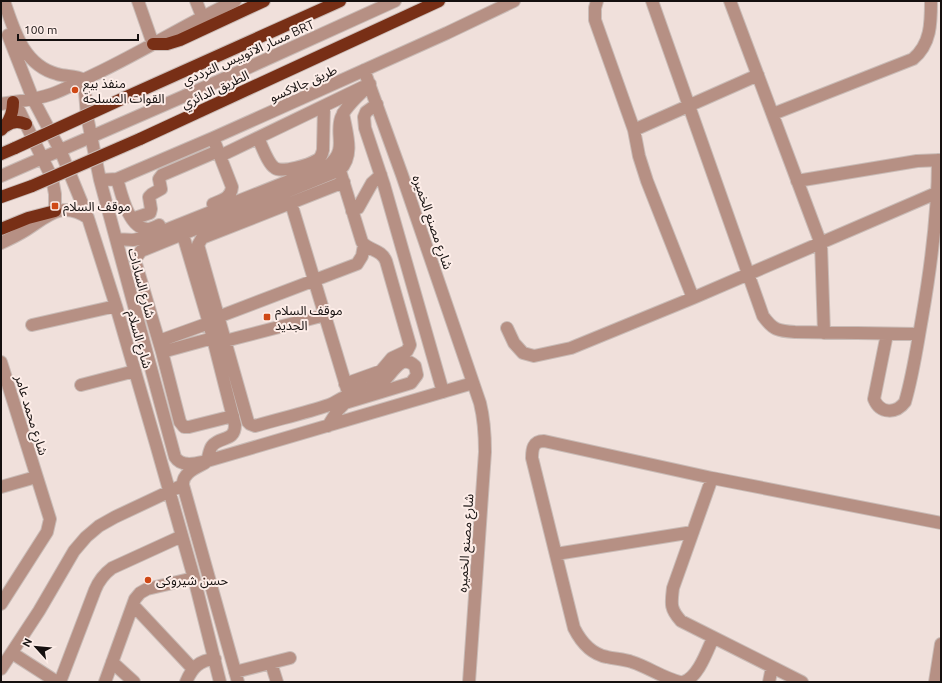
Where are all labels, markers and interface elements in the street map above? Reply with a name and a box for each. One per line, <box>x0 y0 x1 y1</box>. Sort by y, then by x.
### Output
scale bar <box>18 16 138 42</box>
street label: مسار الاتوبيس الترددي BRT <box>180 17 318 91</box>
text: 100 m <box>24 23 57 36</box>
street label: طريق جالاكسو <box>267 62 340 106</box>
street label: الطريق الدائري <box>179 67 253 114</box>
place label: منفذ بيع القوات المسلحة <box>83 76 165 106</box>
marker: منفذ بيع القوات المسلحة <box>70 85 80 95</box>
street label: شارع مصنع الخميره <box>407 173 456 272</box>
place label: موقف السلام <box>63 199 131 216</box>
marker: موقف السلام <box>50 201 60 211</box>
street label: شارع السادات <box>122 246 158 321</box>
place label: موقف السلام الجديد <box>275 303 343 333</box>
street label: شارع السلام <box>121 308 155 371</box>
marker: موقف السلام الجديد <box>262 312 272 322</box>
street label: شارع محمد عامر <box>9 372 51 458</box>
street label: شارع مصنع الخميره <box>455 493 479 593</box>
place label: حسن شيروكى <box>156 573 228 589</box>
marker: حسن شيروكى <box>143 575 153 585</box>
north arrow <box>16 627 56 667</box>
text: N <box>20 636 34 649</box>

